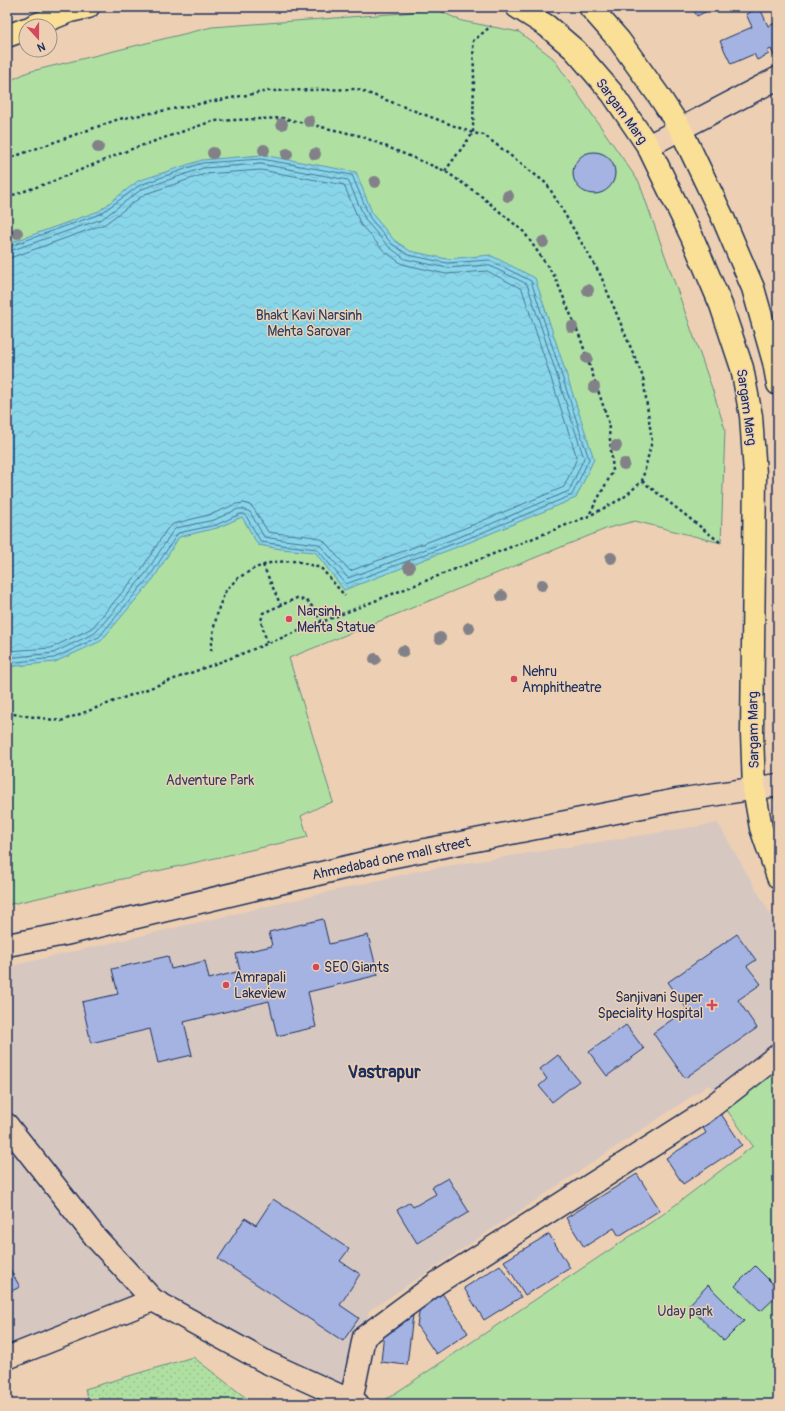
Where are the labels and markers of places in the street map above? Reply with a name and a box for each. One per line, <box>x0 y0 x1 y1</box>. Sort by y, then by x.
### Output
place label: Narsinh Mehta Statue <box>297 603 375 636</box>
marker: Narsinh Mehta Statue <box>284 614 294 624</box>
place label: Nehru Amphitheatre <box>522 663 602 696</box>
marker: Nehru Amphitheatre <box>509 674 519 684</box>
place label: SEO Giants <box>324 959 390 976</box>
marker: SEO Giants <box>311 962 321 972</box>
place label: Amrapali Lakeview <box>234 969 287 1002</box>
marker: Amrapali Lakeview <box>221 980 231 990</box>
place label: Sanjivani Super Speciality Hospital <box>598 989 703 1022</box>
marker: Sanjivani Super Speciality Hospital <box>706 999 718 1011</box>

